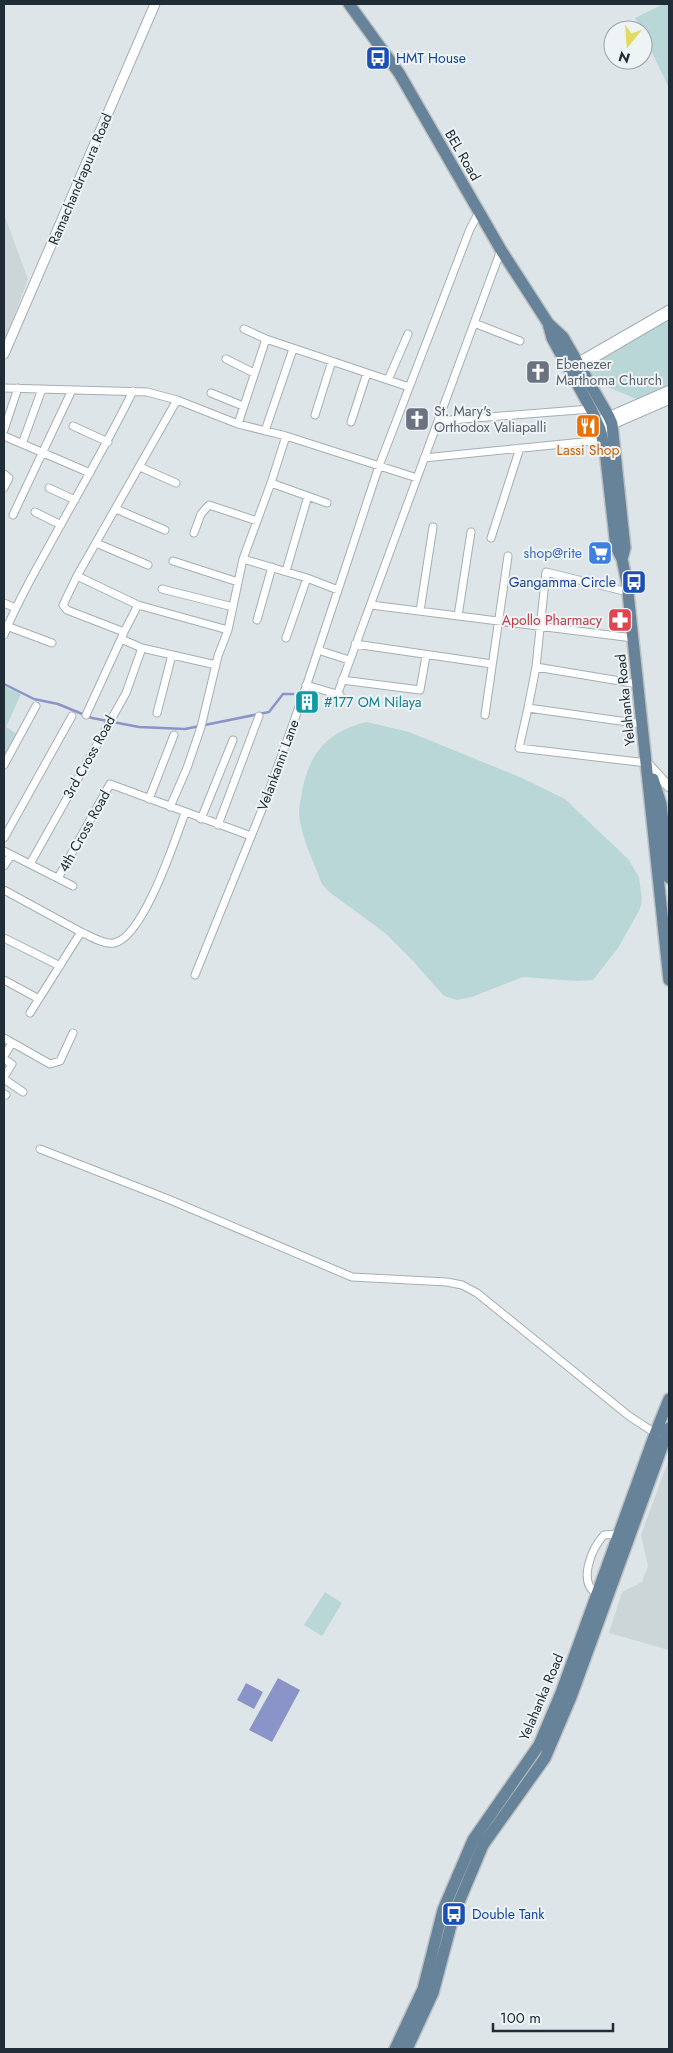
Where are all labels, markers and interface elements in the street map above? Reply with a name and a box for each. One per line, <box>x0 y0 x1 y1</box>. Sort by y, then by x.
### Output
north arrow <box>603 20 653 70</box>
bus stop icon: HMT House <box>365 45 391 71</box>
text: N <box>616 46 632 69</box>
place label: HMT House <box>396 48 466 68</box>
street label: Ramachandrapura Road <box>43 110 117 248</box>
street label: BEL Road <box>440 126 486 184</box>
place label: Ebenezer Marthoma Church <box>556 354 662 390</box>
church icon: Ebenezer Marthoma Church <box>525 359 551 385</box>
place label: St. Mary's Orthodox Valiapalli <box>434 401 547 437</box>
church icon: St. Mary's Orthodox Valiapalli <box>404 406 430 432</box>
restaurant icon: Lassi Shop <box>575 413 601 439</box>
place label: Lassi Shop <box>557 440 619 460</box>
supermarket icon: shop@rite <box>587 540 613 566</box>
place label: shop@rite <box>524 543 582 563</box>
bus stop icon: Gangamma Circle <box>621 569 647 595</box>
place label: Gangamma Circle <box>509 572 616 592</box>
pharmacy icon: Apollo Pharmacy <box>607 607 633 633</box>
place label: Apollo Pharmacy <box>502 610 603 630</box>
street label: Yelahanka Road <box>610 653 640 747</box>
building icon: #177 OM Nilaya <box>294 689 320 715</box>
place label: #177 OM Nilaya <box>324 692 422 712</box>
street label: 3rd Cross Road <box>58 712 120 802</box>
street label: Velankanni Lane <box>252 717 304 813</box>
street label: 4th Cross Road <box>53 787 115 875</box>
street label: Yelahanka Road <box>514 1651 568 1743</box>
bus stop icon: Double Tank <box>441 1901 467 1927</box>
place label: Double Tank <box>472 1904 545 1924</box>
scale bar <box>493 2000 613 2032</box>
text: 100 m <box>500 2007 541 2029</box>

